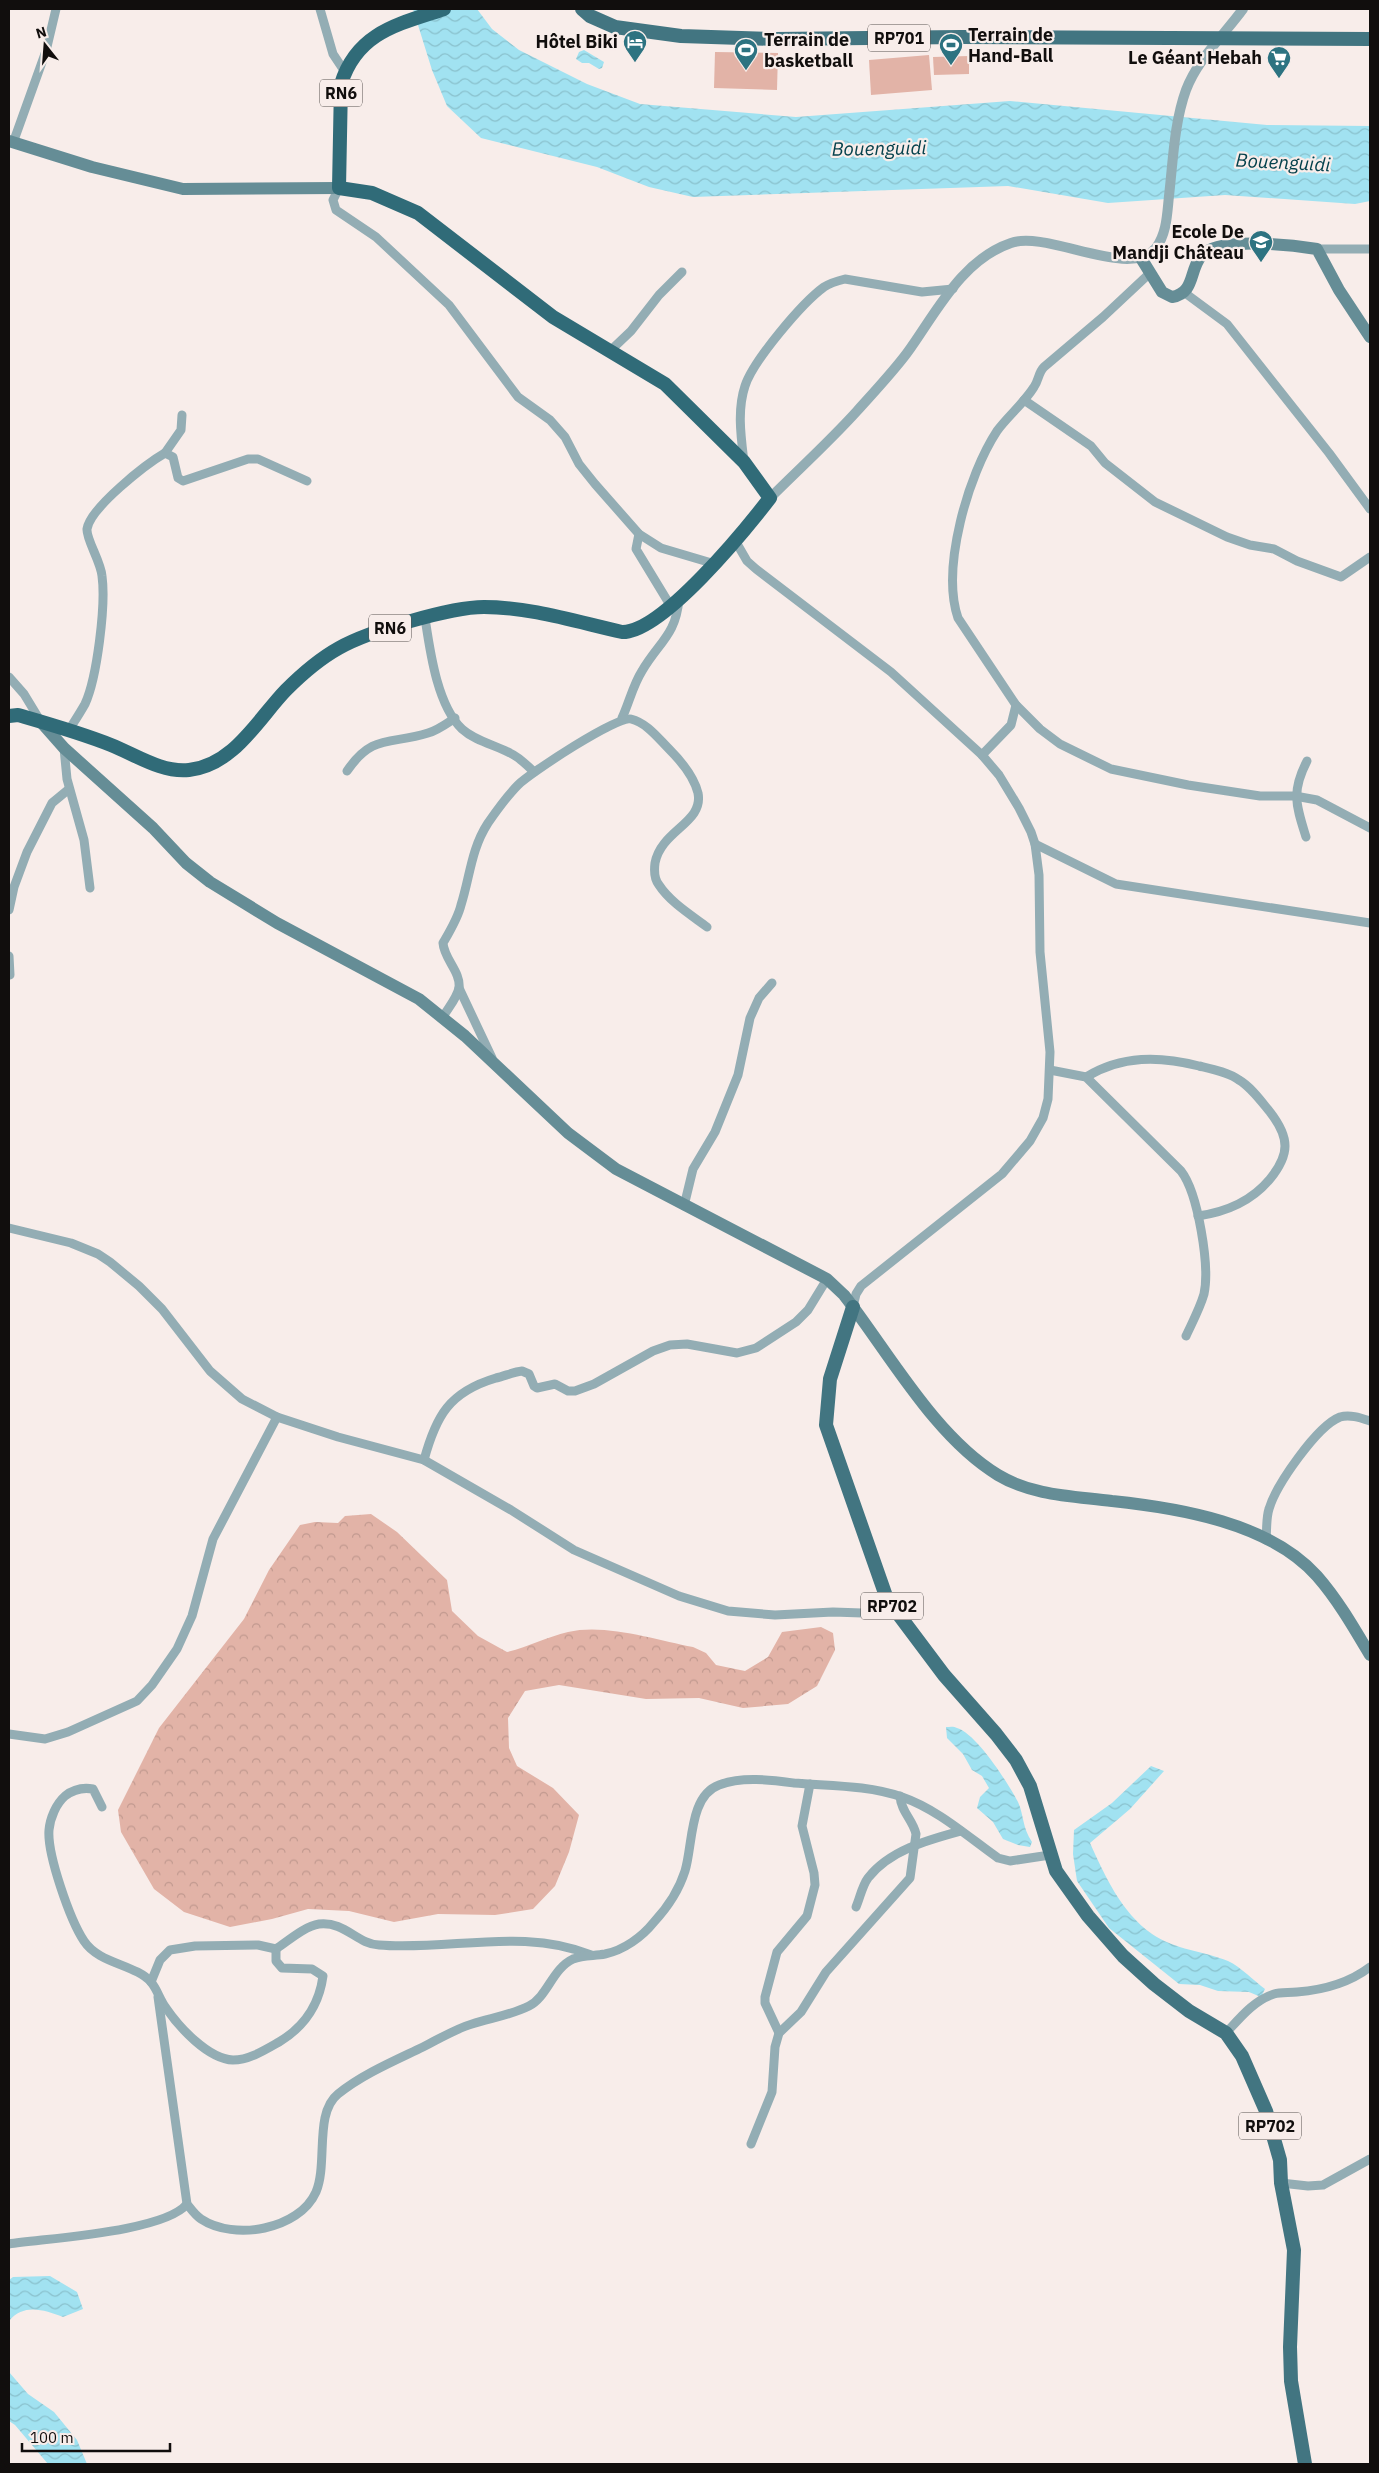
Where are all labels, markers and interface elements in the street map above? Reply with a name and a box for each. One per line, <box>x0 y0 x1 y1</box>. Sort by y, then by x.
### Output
north arrow <box>20 20 70 70</box>
text: N <box>34 22 49 43</box>
place label: Terrain de Hand-Ball <box>968 23 1054 67</box>
road number: RP701 <box>868 24 930 52</box>
place label: Terrain de basketball <box>764 28 854 72</box>
hotel icon: Hôtel Biki <box>622 29 648 63</box>
place label: Hôtel Biki <box>536 30 618 53</box>
sports icon: Terrain de Hand-Ball <box>938 32 964 66</box>
sports icon: Terrain de basketball <box>733 37 759 71</box>
supermarket icon: Le Géant Hebah <box>1266 45 1292 79</box>
place label: Le Géant Hebah <box>1128 46 1262 69</box>
road number: RN6 <box>320 80 362 106</box>
water label: Bouenguidi <box>831 135 928 161</box>
water label: Bouenguidi <box>1235 148 1332 177</box>
place label: Ecole De Mandji Château <box>1112 220 1244 264</box>
school or university icon: Ecole De Mandji Château <box>1248 229 1274 263</box>
road number: RN6 <box>369 614 411 641</box>
road number: RP702 <box>861 1592 923 1620</box>
road number: RP702 <box>1239 2112 1301 2140</box>
scale bar <box>22 2420 170 2452</box>
text: 100 m <box>30 2428 74 2447</box>

